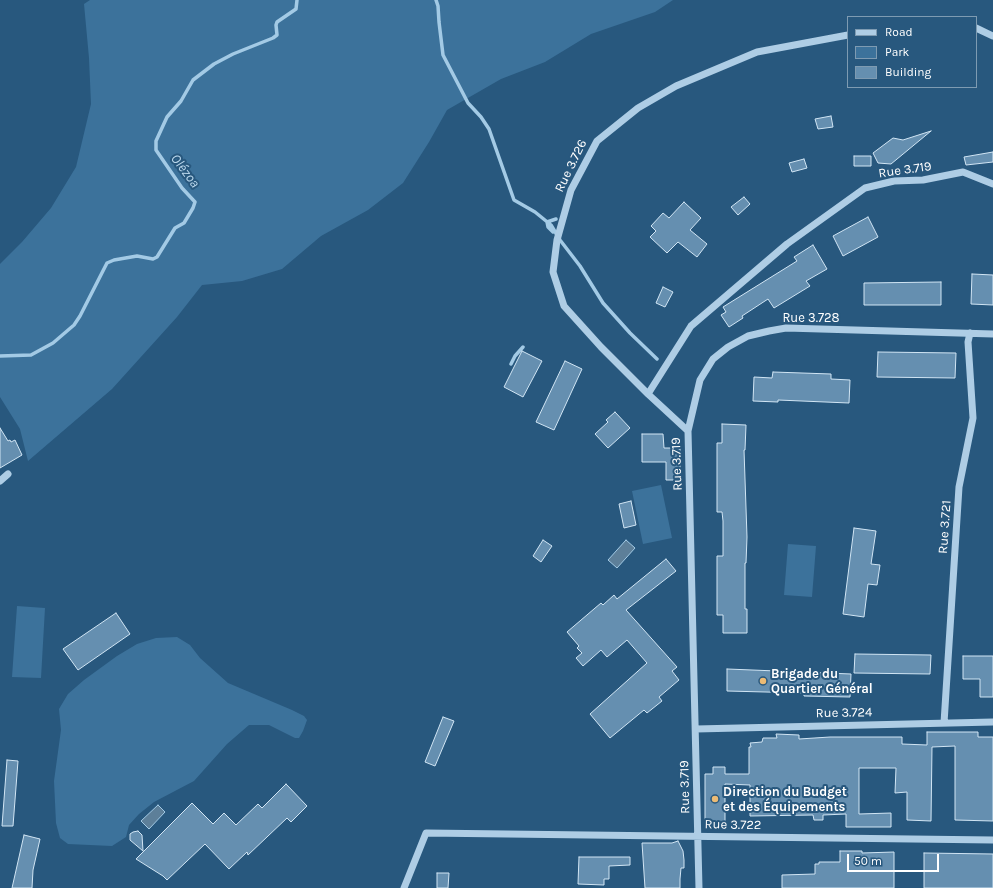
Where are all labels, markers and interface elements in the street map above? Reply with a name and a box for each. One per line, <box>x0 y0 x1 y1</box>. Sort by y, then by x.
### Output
legend <box>847 16 977 88</box>
text: Road <box>885 25 913 39</box>
text: Park <box>885 45 909 59</box>
text: Building <box>885 65 931 79</box>
street label: Rue 3.726 <box>552 137 590 195</box>
water label: Olézoa <box>167 151 203 191</box>
street label: Rue 3.719 <box>877 159 933 181</box>
street label: Rue 3.728 <box>782 310 840 326</box>
street label: Rue 3.719 <box>668 437 686 491</box>
street label: Rue 3.721 <box>935 500 955 554</box>
place label: Brigade du Quartier Général <box>771 666 873 697</box>
marker: Brigade du Quartier Général <box>758 676 768 686</box>
street label: Rue 3.724 <box>816 705 872 721</box>
street label: Rue 3.719 <box>677 760 693 814</box>
place label: Direction du Budget et des Équipements <box>723 784 847 815</box>
marker: Direction du Budget et des Équipements <box>710 794 720 804</box>
street label: Rue 3.722 <box>704 817 762 833</box>
scale bar <box>849 846 941 872</box>
text: 50 m <box>854 854 882 868</box>

